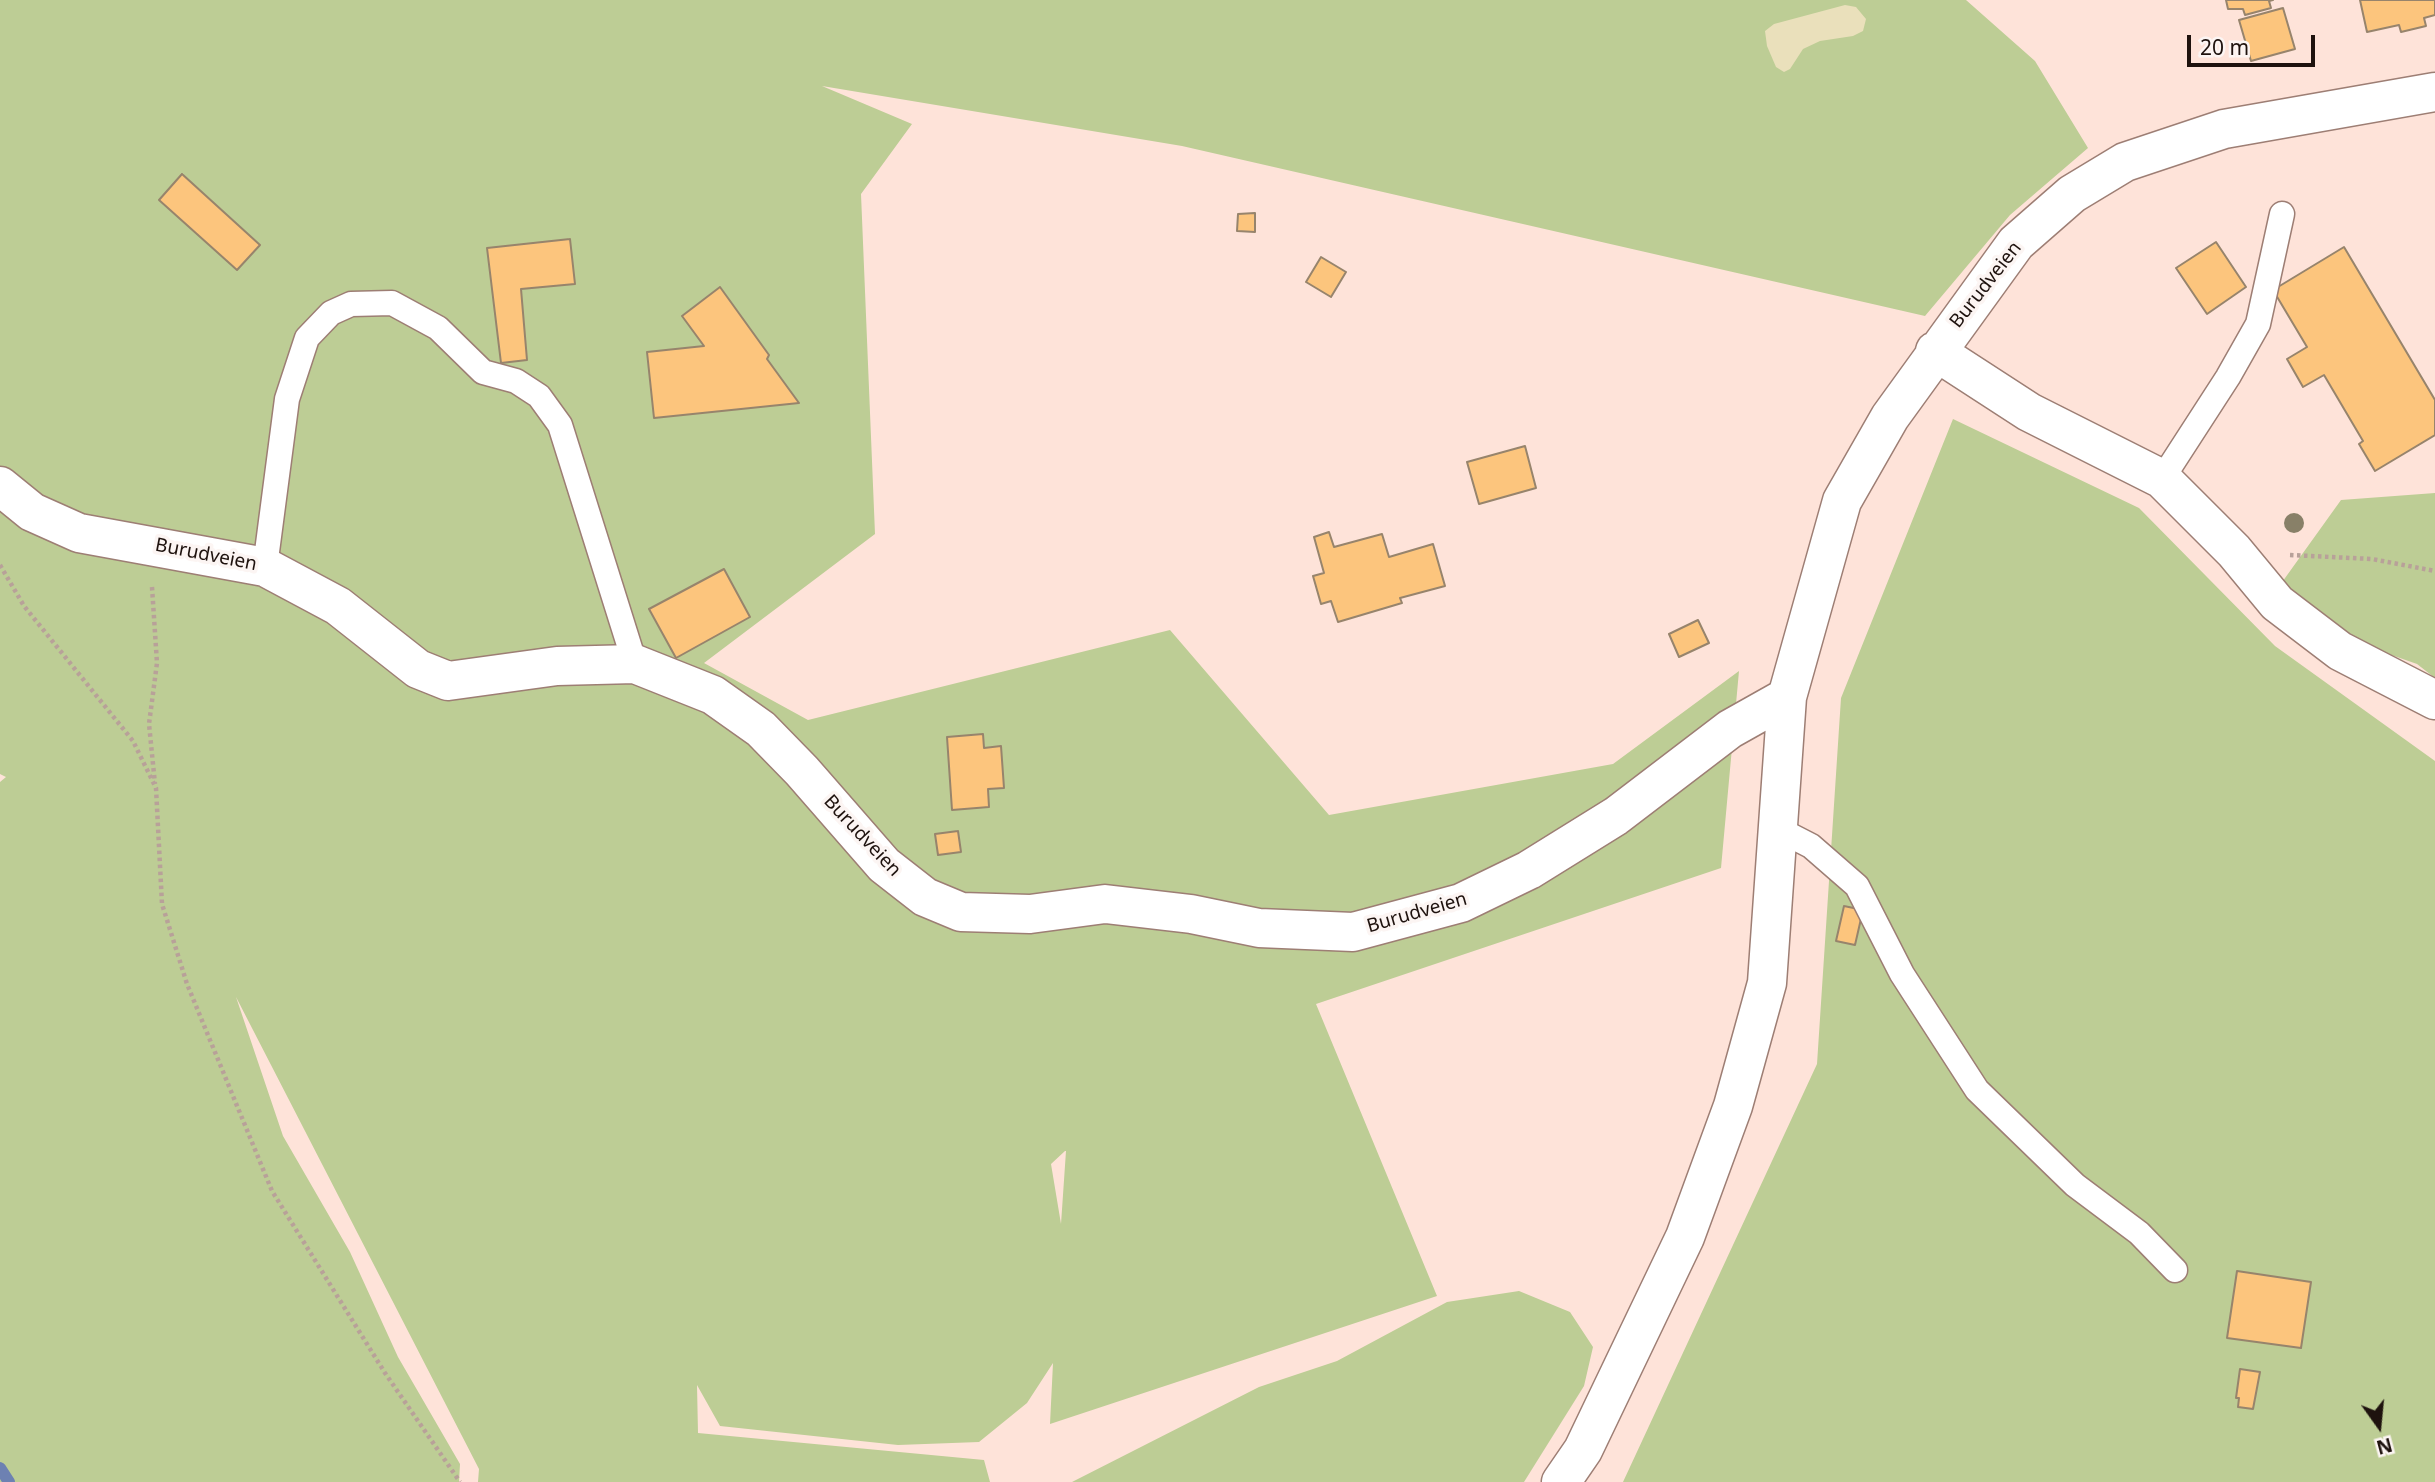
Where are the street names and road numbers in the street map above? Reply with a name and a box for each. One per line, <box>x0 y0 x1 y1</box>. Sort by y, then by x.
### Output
street label: Burudveien <box>1945 237 2027 333</box>
street label: Burudveien <box>153 534 259 576</box>
street label: Burudveien <box>819 791 905 881</box>
street label: Burudveien <box>1364 888 1470 938</box>

